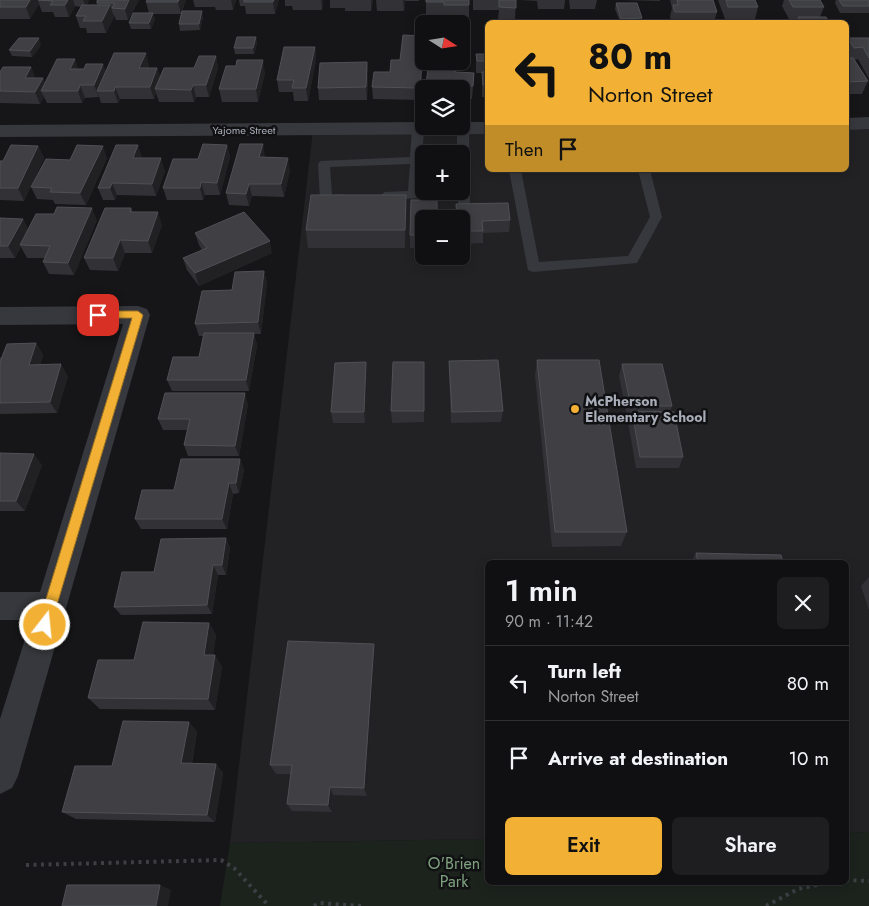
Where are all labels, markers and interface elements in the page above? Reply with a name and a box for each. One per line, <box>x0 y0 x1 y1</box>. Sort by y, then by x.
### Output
north arrow <box>415 15 470 70</box>
map controls <box>415 15 470 265</box>
text: 80 m <box>588 32 672 82</box>
icon: left <box>505 40 570 105</box>
text: Norton Street <box>588 78 713 110</box>
button: layers <box>415 80 470 135</box>
street label: Yajome Street <box>213 122 276 138</box>
icon: arrive <box>554 135 582 163</box>
text: Then <box>505 136 544 163</box>
button: + <box>415 145 470 200</box>
button: − <box>415 210 470 265</box>
pin <box>77 294 119 336</box>
icon: arrive <box>84 301 112 329</box>
place label: McPherson Elementary School <box>585 391 706 427</box>
marker: McPherson Elementary School <box>569 403 581 415</box>
text: 1 min <box>505 569 578 612</box>
button: close <box>777 577 829 629</box>
position arrow <box>18 598 70 650</box>
text: 90 m · 11:42 <box>505 610 593 633</box>
text: Turn left <box>548 658 621 685</box>
icon: left <box>505 669 533 697</box>
text: 80 m <box>787 670 829 697</box>
text: Norton Street <box>548 685 639 708</box>
icon: arrive <box>505 744 533 772</box>
text: Arrive at destination <box>548 745 728 772</box>
text: 10 m <box>789 745 829 772</box>
button: Exit <box>505 817 662 875</box>
button: Share <box>672 817 829 875</box>
park label: O'Brien Park <box>428 852 480 893</box>

